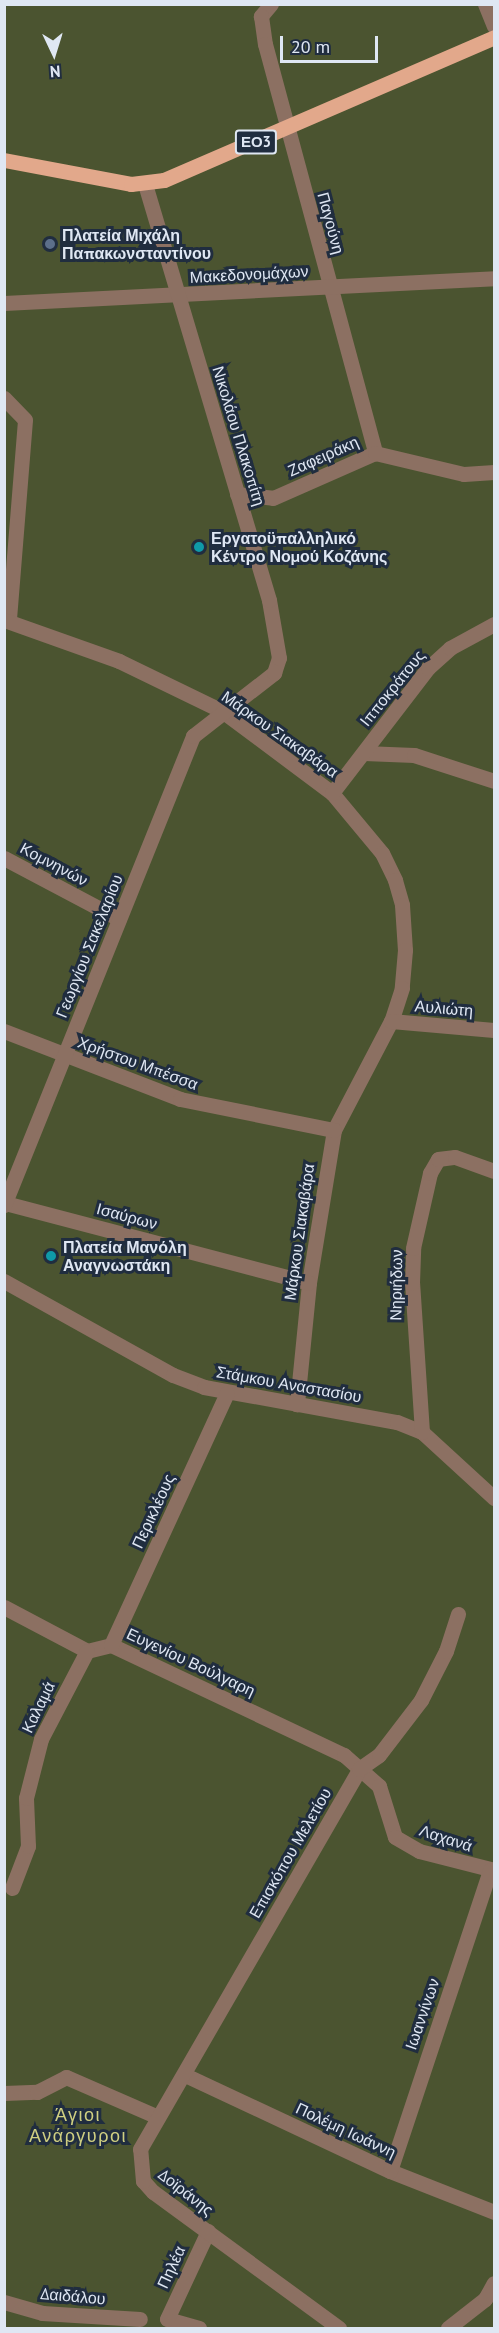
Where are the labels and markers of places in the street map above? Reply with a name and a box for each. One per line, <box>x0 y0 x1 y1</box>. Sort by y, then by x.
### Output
place label: Πλατεία Μιχάλη Παπακωνσταντίνου <box>62 225 211 263</box>
marker: Πλατεία Μιχάλη Παπακωνσταντίνου <box>43 237 57 251</box>
place label: Εργατοϋπαλληλικό Κέντρο Νομού Κοζάνης <box>211 528 387 566</box>
marker: Εργατοϋπαλληλικό Κέντρο Νομού Κοζάνης <box>192 540 206 554</box>
place label: Πλατεία Μανόλη Αναγνωστάκη <box>63 1237 187 1275</box>
marker: Πλατεία Μανόλη Αναγνωστάκη <box>44 1249 58 1263</box>

